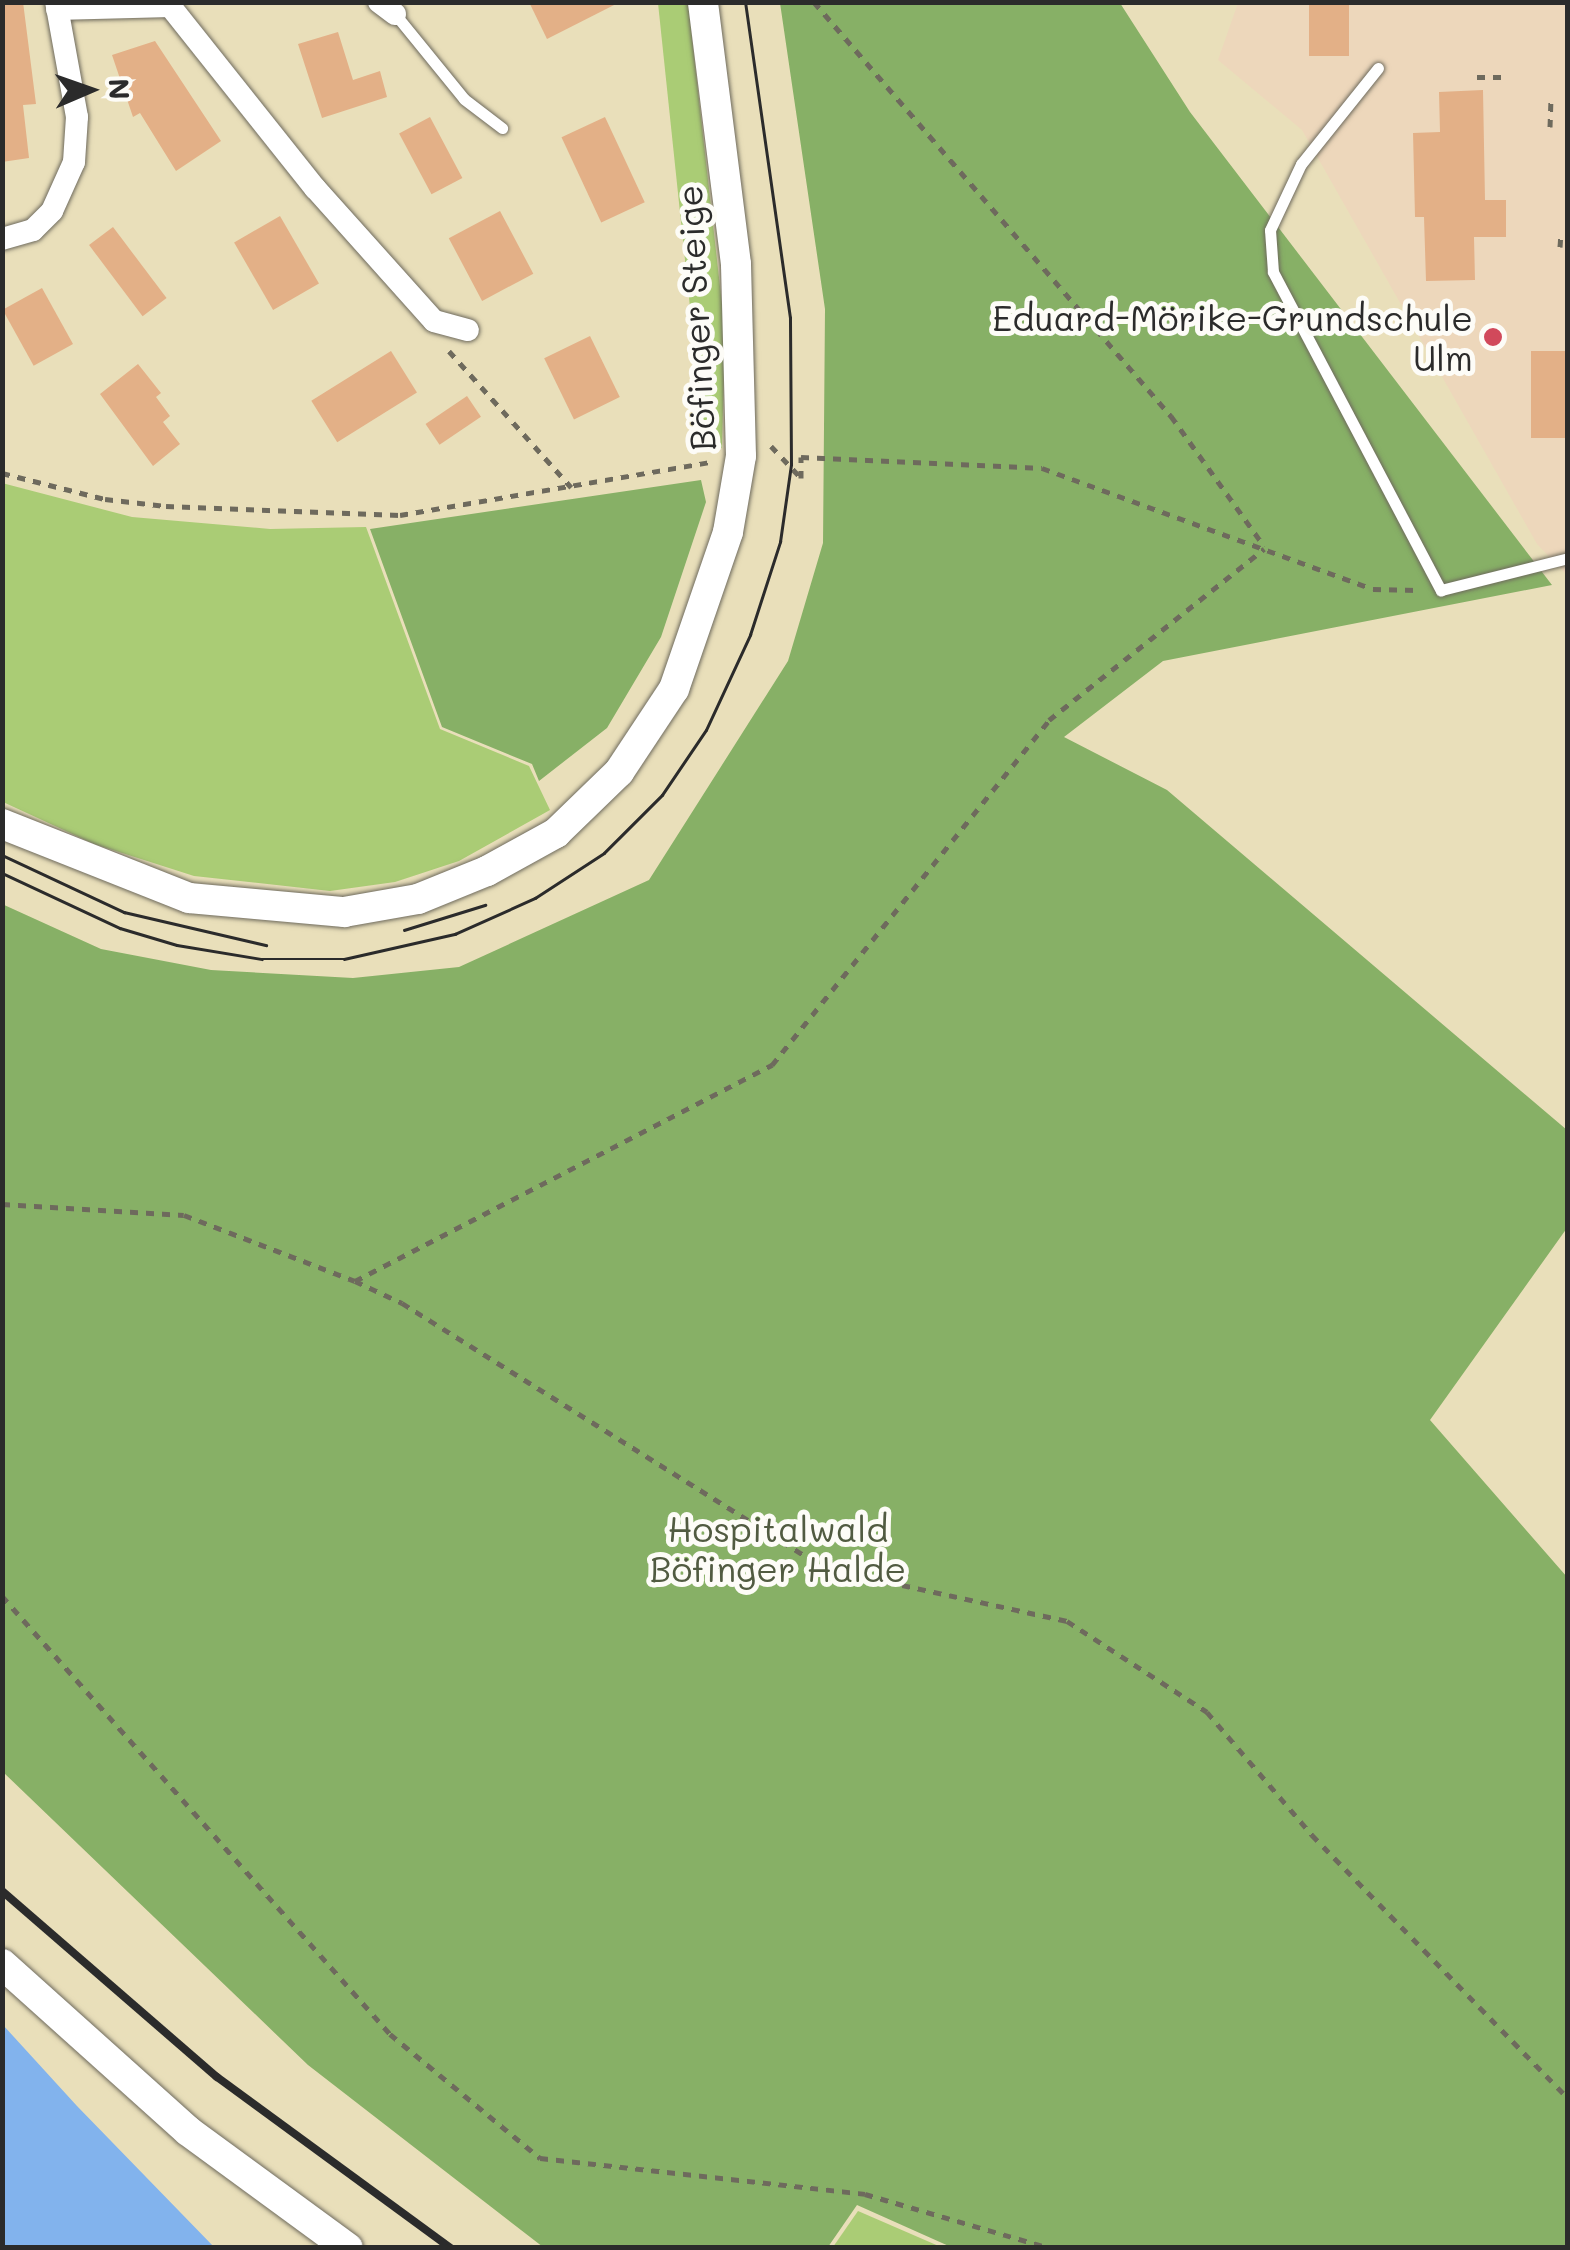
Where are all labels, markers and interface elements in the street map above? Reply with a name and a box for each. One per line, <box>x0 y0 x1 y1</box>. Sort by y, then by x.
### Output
north arrow <box>40 40 140 140</box>
text: N <box>102 78 138 100</box>
street label: Böfinger Steige <box>667 184 723 452</box>
place label: Eduard-Mörike-Grundschule Ulm <box>992 296 1473 378</box>
marker: Eduard-Mörike-Grundschule Ulm <box>1482 326 1504 348</box>
park label: Hospitalwald Böfinger Halde <box>650 1507 906 1589</box>

